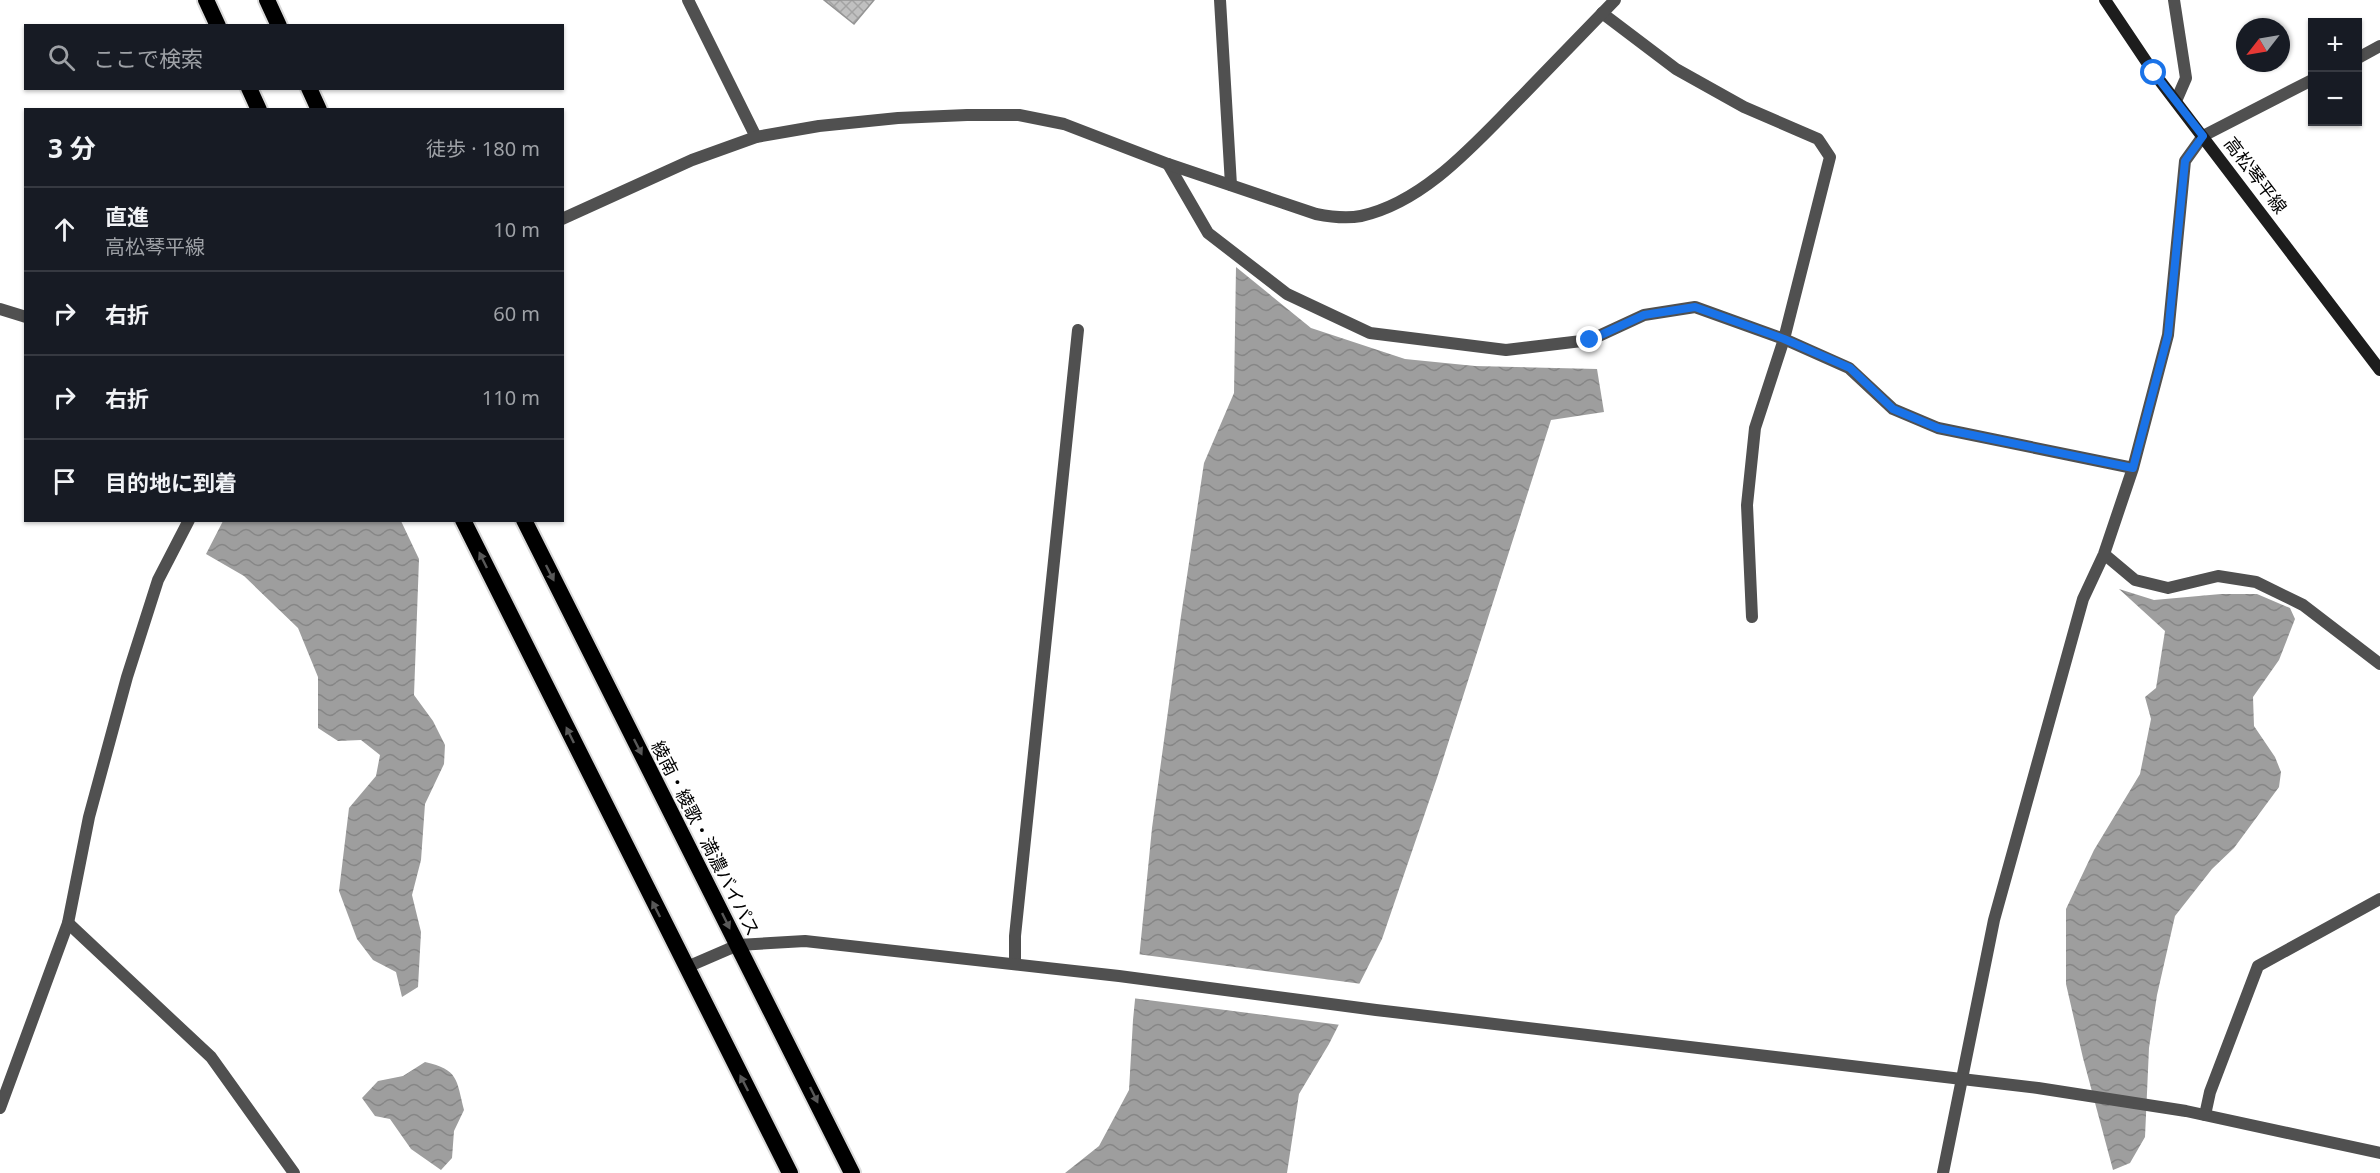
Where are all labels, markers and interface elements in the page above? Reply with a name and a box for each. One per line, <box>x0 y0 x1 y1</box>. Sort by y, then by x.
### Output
north arrow <box>2236 18 2290 72</box>
map controls <box>2308 18 2362 126</box>
button: + <box>2308 18 2362 72</box>
search box <box>24 24 564 90</box>
icon: search <box>45 41 78 74</box>
text: ここで検索 <box>93 43 203 73</box>
route start <box>2140 59 2166 85</box>
button: − <box>2308 72 2362 126</box>
text: 3 分 <box>48 130 96 166</box>
street label: 高松琴平線 <box>2219 132 2293 218</box>
text: 徒歩 · 180 m <box>426 135 540 162</box>
text: 直進 <box>105 201 149 231</box>
icon: ahead <box>48 213 81 246</box>
text: 10 m <box>493 216 540 243</box>
text: 高松琴平線 <box>105 233 205 260</box>
icon: right <box>48 297 81 330</box>
text: 右折 <box>105 299 149 329</box>
text: 60 m <box>493 300 540 327</box>
route end <box>1576 326 1602 352</box>
icon: right <box>48 381 81 414</box>
text: 右折 <box>105 383 149 413</box>
text: 110 m <box>482 384 540 411</box>
icon: arrive <box>48 465 81 498</box>
text: 目的地に到着 <box>105 467 237 497</box>
one-way arrow <box>478 552 488 569</box>
one-way arrow <box>546 564 555 581</box>
one-way arrow <box>565 726 574 743</box>
street label: 綾南・綾歌・満濃バイパス <box>646 736 766 940</box>
one-way arrow <box>633 738 643 755</box>
one-way arrow <box>652 901 661 918</box>
one-way arrow <box>721 913 731 930</box>
one-way arrow <box>740 1075 749 1092</box>
one-way arrow <box>808 1086 818 1104</box>

